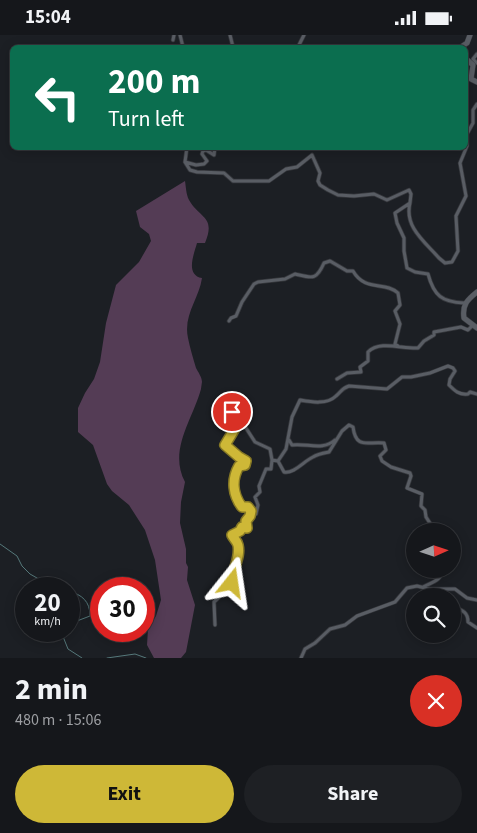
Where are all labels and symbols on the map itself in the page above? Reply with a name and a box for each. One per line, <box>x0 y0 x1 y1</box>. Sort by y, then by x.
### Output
pin <box>211 391 253 433</box>
north arrow <box>406 523 461 577</box>
position arrow <box>205 556 257 608</box>
speed limit sign: 30 <box>90 577 155 642</box>

